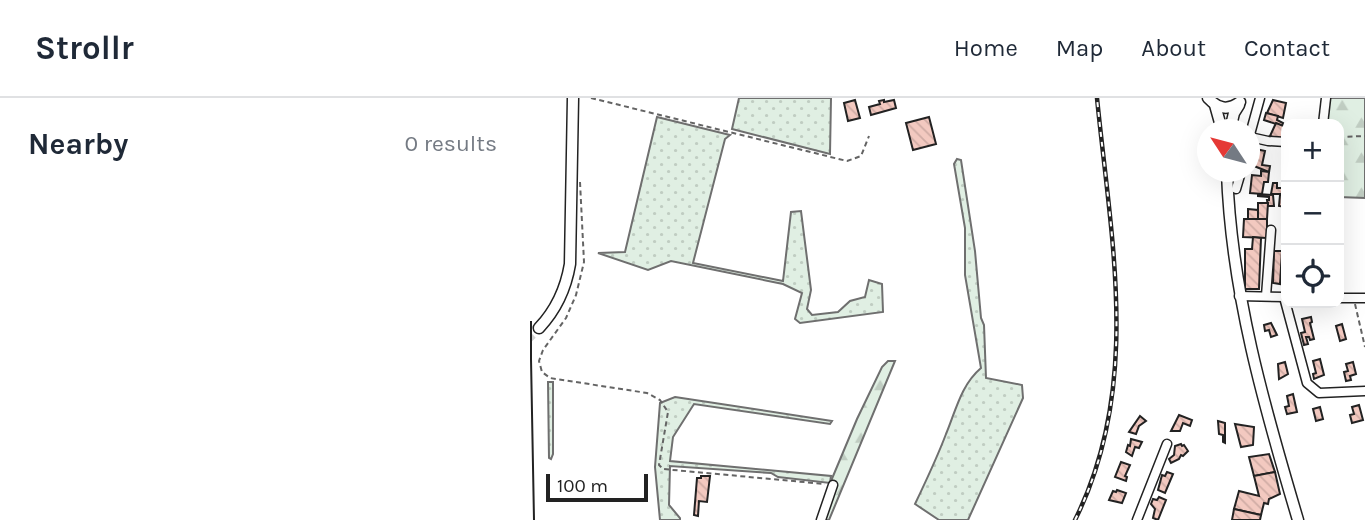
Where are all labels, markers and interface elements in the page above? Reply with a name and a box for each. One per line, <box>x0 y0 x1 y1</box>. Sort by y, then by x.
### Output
text: Strollr <box>35 29 134 67</box>
text: Home <box>954 34 1018 62</box>
text: Map <box>1056 34 1103 62</box>
text: About <box>1141 34 1206 62</box>
text: Contact <box>1244 34 1330 62</box>
north arrow <box>1197 119 1260 182</box>
map controls <box>1281 119 1344 308</box>
button: + <box>1281 119 1344 182</box>
text: Nearby <box>28 126 128 162</box>
text: 0 results <box>405 130 497 157</box>
button: − <box>1281 182 1344 245</box>
button: locate <box>1281 245 1344 308</box>
scale bar <box>546 471 647 503</box>
text: 100 m <box>557 475 608 497</box>

